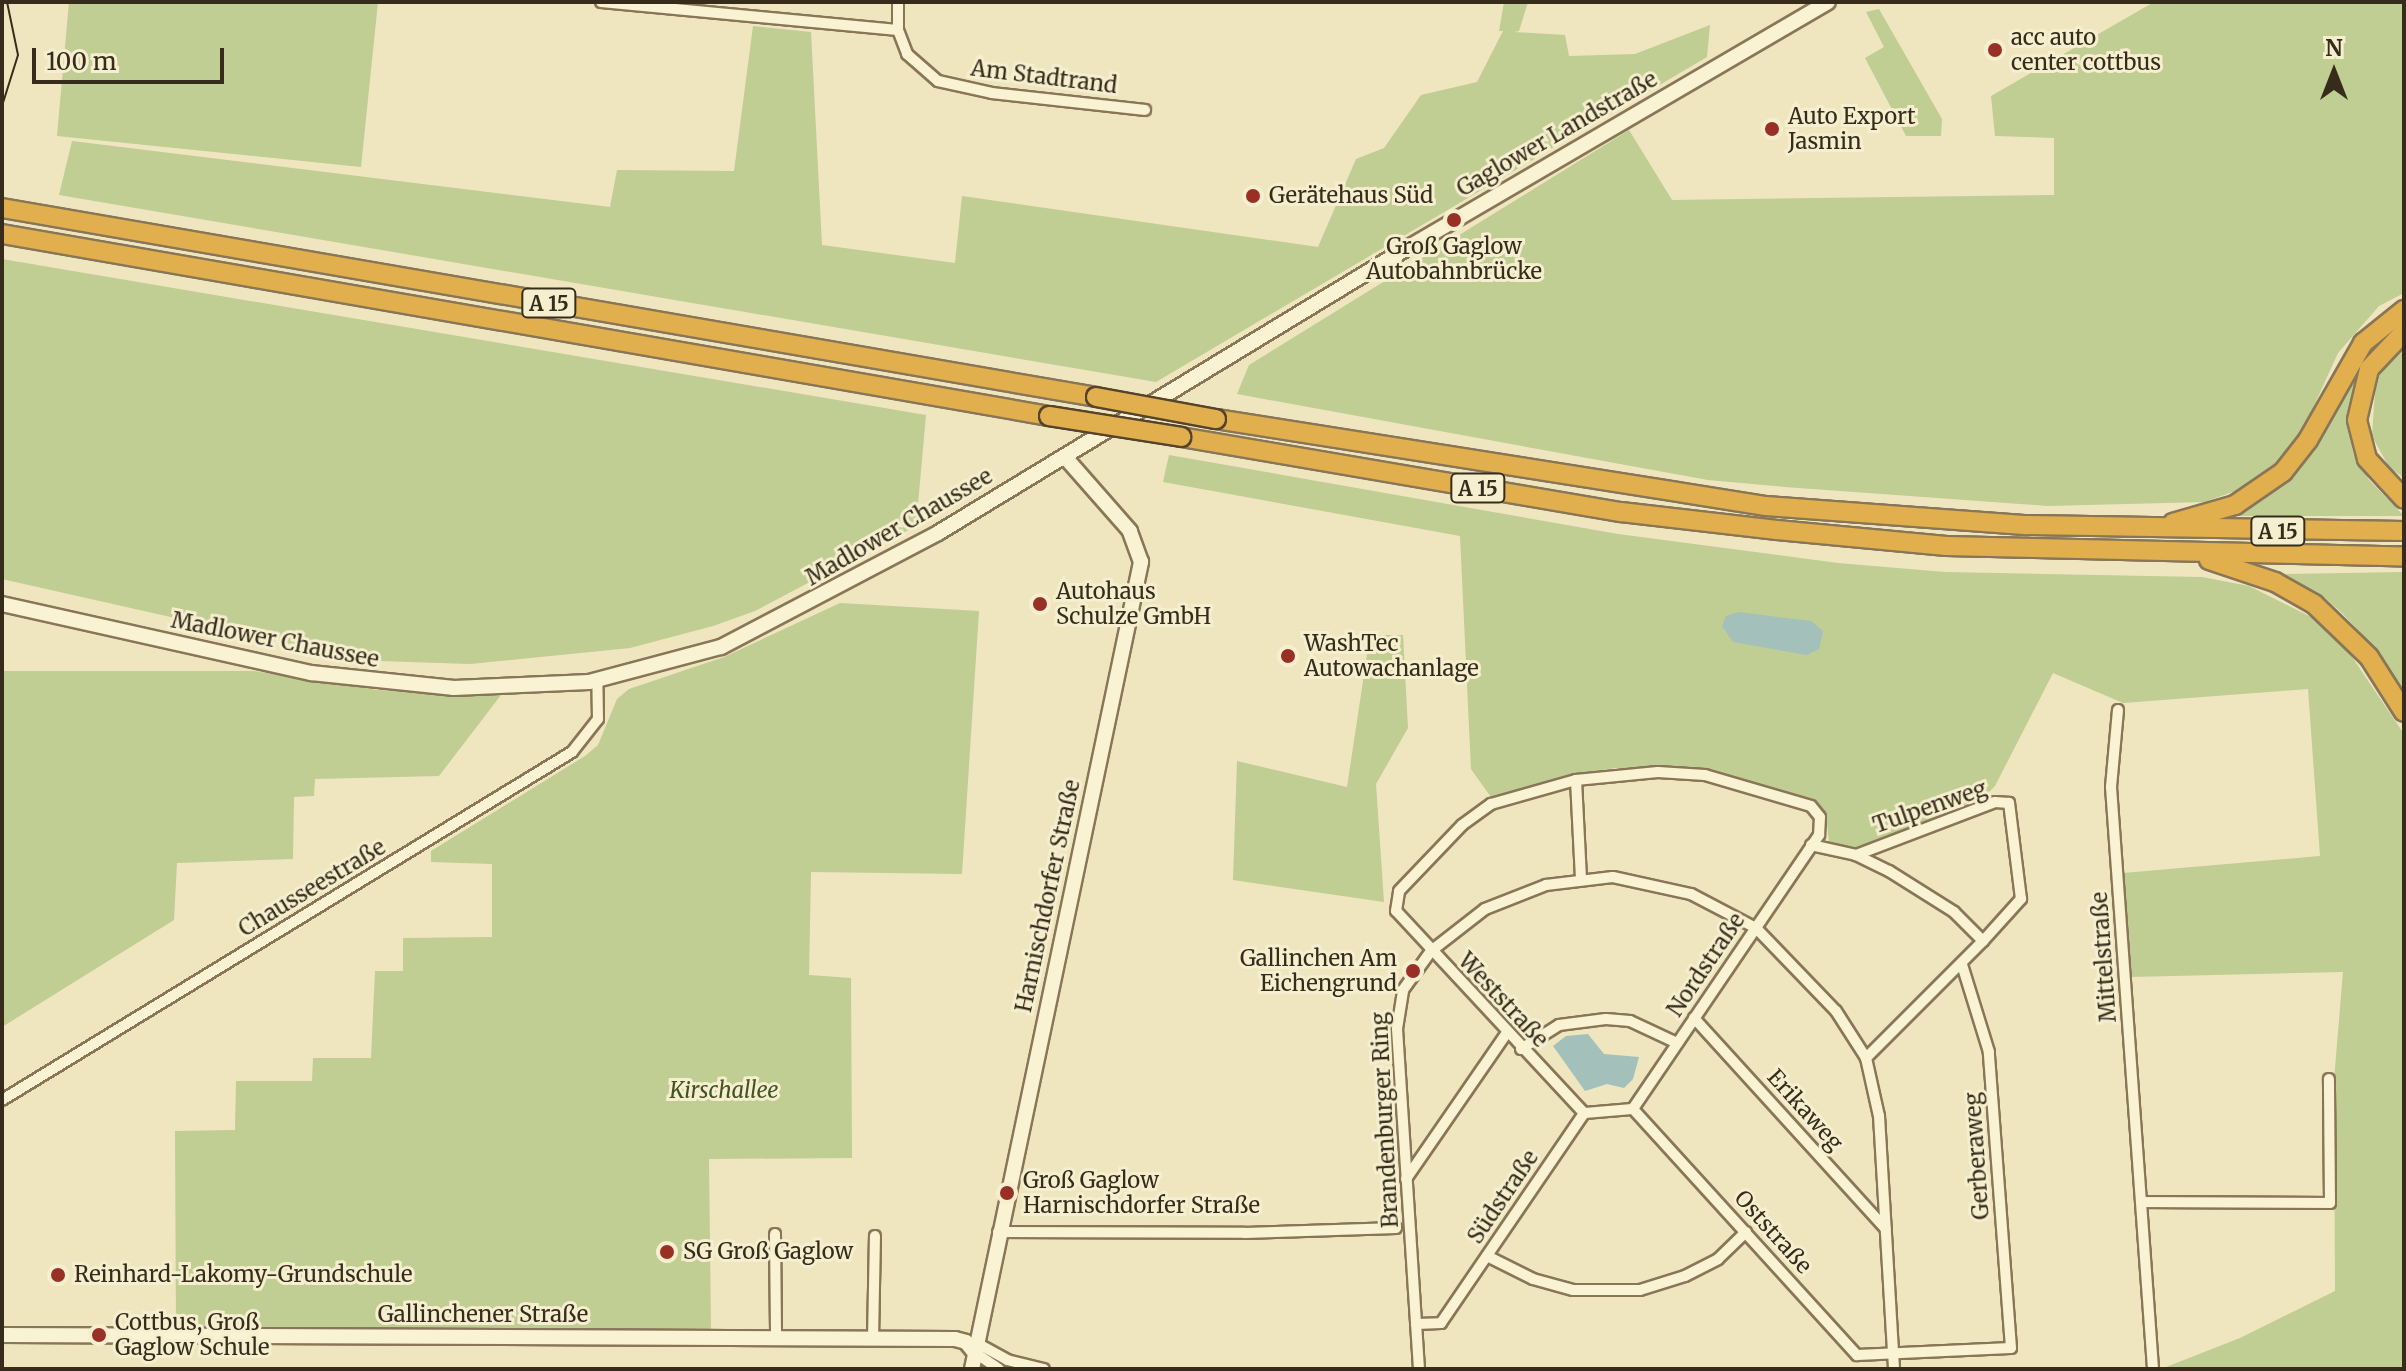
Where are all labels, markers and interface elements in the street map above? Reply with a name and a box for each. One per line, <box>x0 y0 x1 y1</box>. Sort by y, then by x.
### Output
place label: acc auto center cottbus <box>2011 24 2161 76</box>
scale bar <box>36 32 228 82</box>
north arrow <box>2294 32 2374 112</box>
text: N <box>2325 34 2343 62</box>
marker: acc auto center cottbus <box>1986 41 2004 59</box>
text: 100 m <box>46 46 116 77</box>
street label: Am Stadtrand <box>969 55 1119 99</box>
street label: Gaglower Landstraße <box>1452 66 1662 202</box>
place label: Auto Export Jasmin <box>1788 103 1916 154</box>
marker: Auto Export Jasmin <box>1763 120 1781 138</box>
place label: Gerätehaus Süd <box>1269 183 1433 209</box>
marker: Gerätehaus Süd <box>1244 187 1262 205</box>
marker: Groß Gaglow Autobahnbrücke <box>1445 211 1463 229</box>
place label: Groß Gaglow Autobahnbrücke <box>1366 233 1542 284</box>
road number: A 15 <box>521 287 577 319</box>
street label: Madlower Chaussee <box>801 463 997 591</box>
road number: A 15 <box>1450 472 1506 504</box>
road number: A 15 <box>2250 515 2306 547</box>
place label: Autohaus Schulze GmbH <box>1056 578 1211 630</box>
marker: Autohaus Schulze GmbH <box>1031 595 1049 613</box>
street label: Madlower Chaussee <box>169 607 381 673</box>
place label: WashTec Autowachanlage <box>1304 630 1479 682</box>
marker: WashTec Autowachanlage <box>1279 647 1297 665</box>
street label: Tulpenweg <box>1870 775 1990 839</box>
street label: Harnischdorfer Straße <box>1010 777 1086 1015</box>
street label: Chausseestraße <box>234 834 390 942</box>
street label: Mittelstraße <box>2086 891 2122 1023</box>
street label: Nordstraße <box>1662 908 1750 1022</box>
place label: Gallinchen Am Eichengrund <box>1240 945 1397 996</box>
street label: Weststraße <box>1453 947 1553 1053</box>
marker: Gallinchen Am Eichengrund <box>1404 962 1422 980</box>
street label: Brandenburger Ring <box>1366 1011 1404 1229</box>
street label: Erikaweg <box>1762 1064 1848 1156</box>
park label: Kirschallee <box>669 1078 779 1104</box>
street label: Gerberaweg <box>1959 1092 1995 1220</box>
street label: Südstraße <box>1462 1145 1544 1249</box>
place label: Groß Gaglow Harnischdorfer Straße <box>1023 1167 1260 1218</box>
marker: Groß Gaglow Harnischdorfer Straße <box>998 1184 1016 1202</box>
street label: Oststraße <box>1729 1185 1817 1279</box>
place label: SG Groß Gaglow <box>683 1239 853 1265</box>
marker: SG Groß Gaglow <box>658 1243 676 1261</box>
place label: Reinhard-Lakomy-Grundschule <box>74 1262 413 1288</box>
marker: Reinhard-Lakomy-Grundschule <box>49 1266 67 1284</box>
street label: Gallinchener Straße <box>378 1302 588 1328</box>
place label: Cottbus, Groß Gaglow Schule <box>115 1309 269 1360</box>
marker: Cottbus, Groß Gaglow Schule <box>90 1326 108 1344</box>

